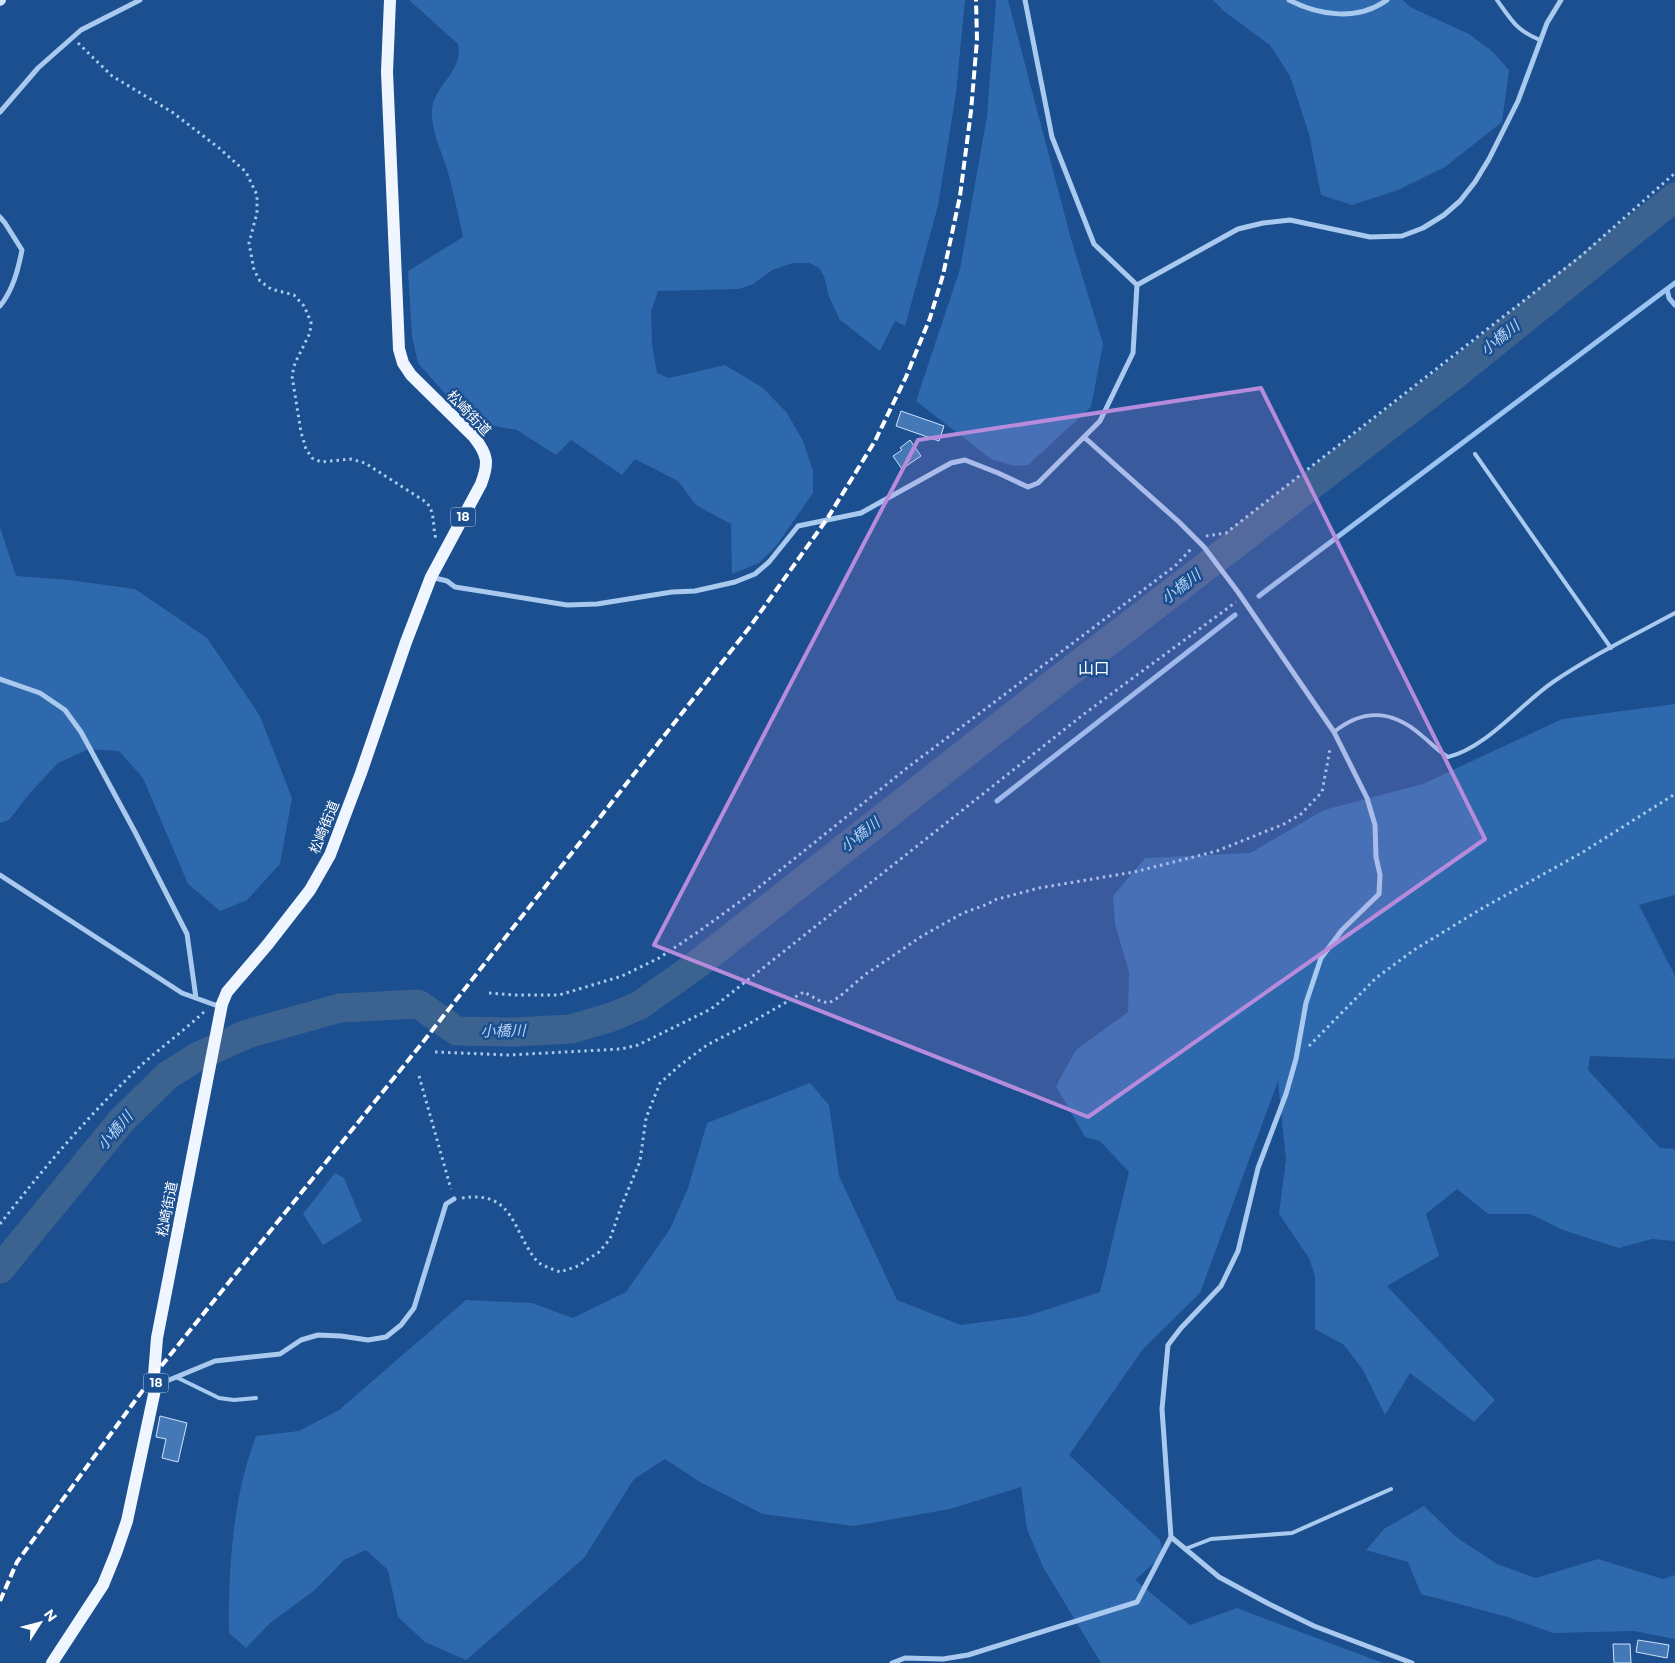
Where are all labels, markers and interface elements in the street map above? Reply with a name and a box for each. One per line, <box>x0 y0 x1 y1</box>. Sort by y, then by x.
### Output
water label: 小橋川 <box>1476 315 1525 359</box>
street label: 松崎街道 <box>443 387 495 439</box>
road number: 18 <box>450 508 476 526</box>
water label: 小橋川 <box>1157 564 1206 608</box>
district label: 山口 <box>1078 659 1110 678</box>
street label: 松崎街道 <box>305 798 343 856</box>
water label: 小橋川 <box>836 812 885 856</box>
water label: 小橋川 <box>480 1021 528 1040</box>
water label: 小橋川 <box>93 1106 138 1154</box>
street label: 松崎街道 <box>153 1180 181 1238</box>
road number: 18 <box>144 1374 168 1392</box>
north arrow <box>15 1598 65 1648</box>
text: N <box>40 1605 61 1625</box>

